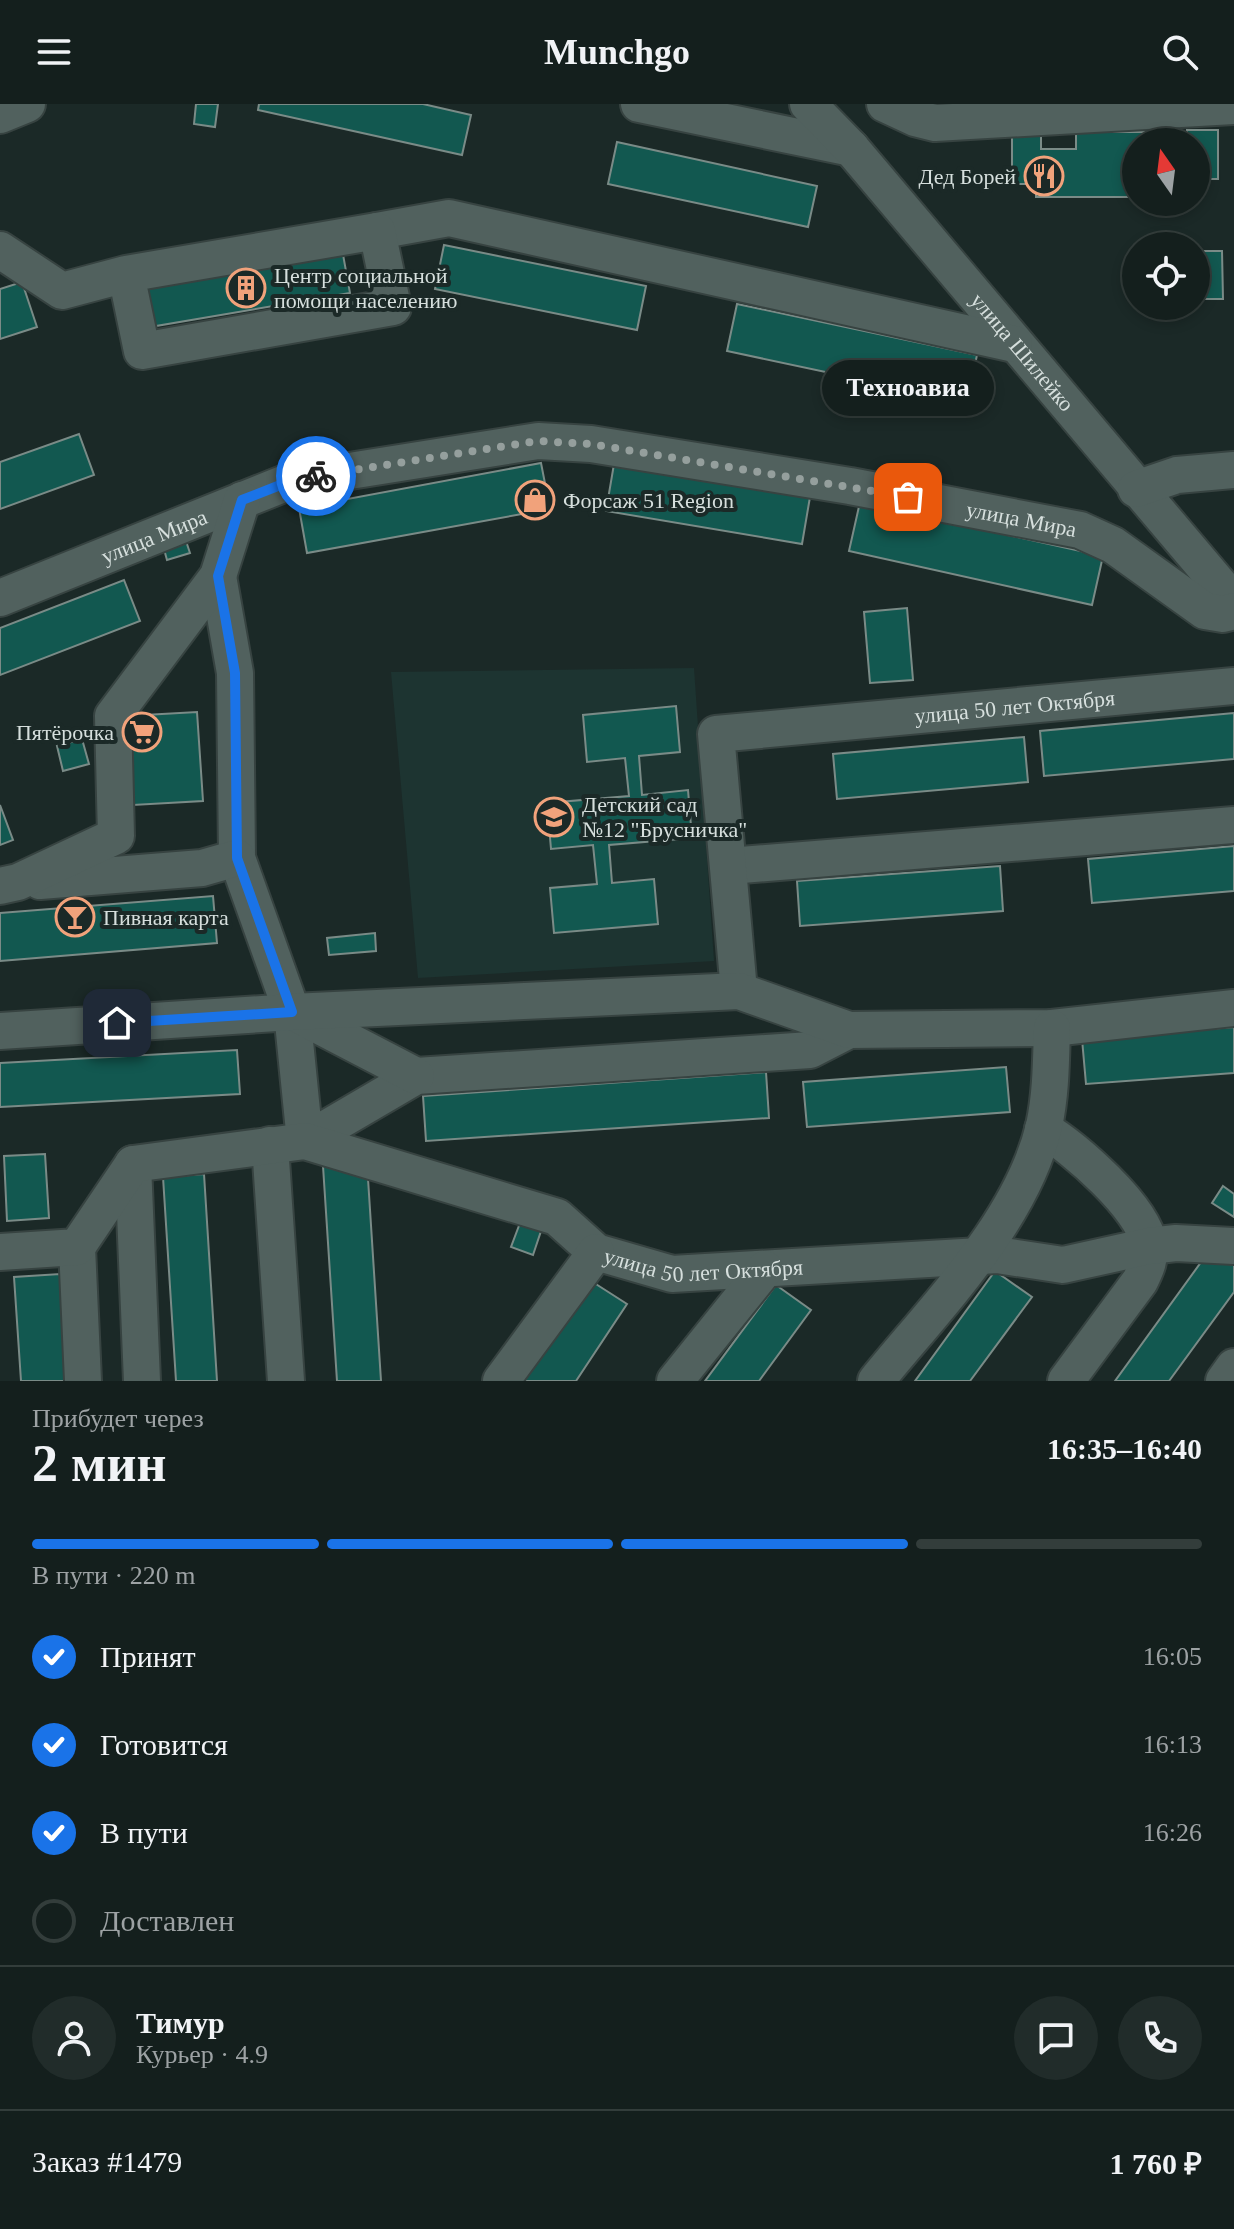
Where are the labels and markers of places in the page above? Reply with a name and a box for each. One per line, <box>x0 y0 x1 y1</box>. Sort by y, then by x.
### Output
restaurant icon: Дед Борей <box>1023 155 1065 197</box>
place label: Дед Борей <box>918 164 1016 189</box>
place label: Центр социальной помощи населению <box>274 263 458 313</box>
building icon: Центр социальной помощи населению <box>225 267 267 309</box>
callout: Техноавиа <box>822 361 994 417</box>
pin <box>874 463 942 531</box>
shop icon: Форсаж 51 Region <box>514 479 556 521</box>
place label: Форсаж 51 Region <box>563 488 734 513</box>
supermarket icon: Пятёрочка <box>121 711 163 753</box>
place label: Пятёрочка <box>16 720 114 745</box>
place label: Детский сад №12 "Брусничка" <box>582 792 747 842</box>
school or university icon: Детский сад №12 "Брусничка" <box>533 796 575 838</box>
bar icon: Пивная карта <box>54 896 96 938</box>
place label: Пивная карта <box>103 905 229 930</box>
pin <box>83 989 151 1057</box>

